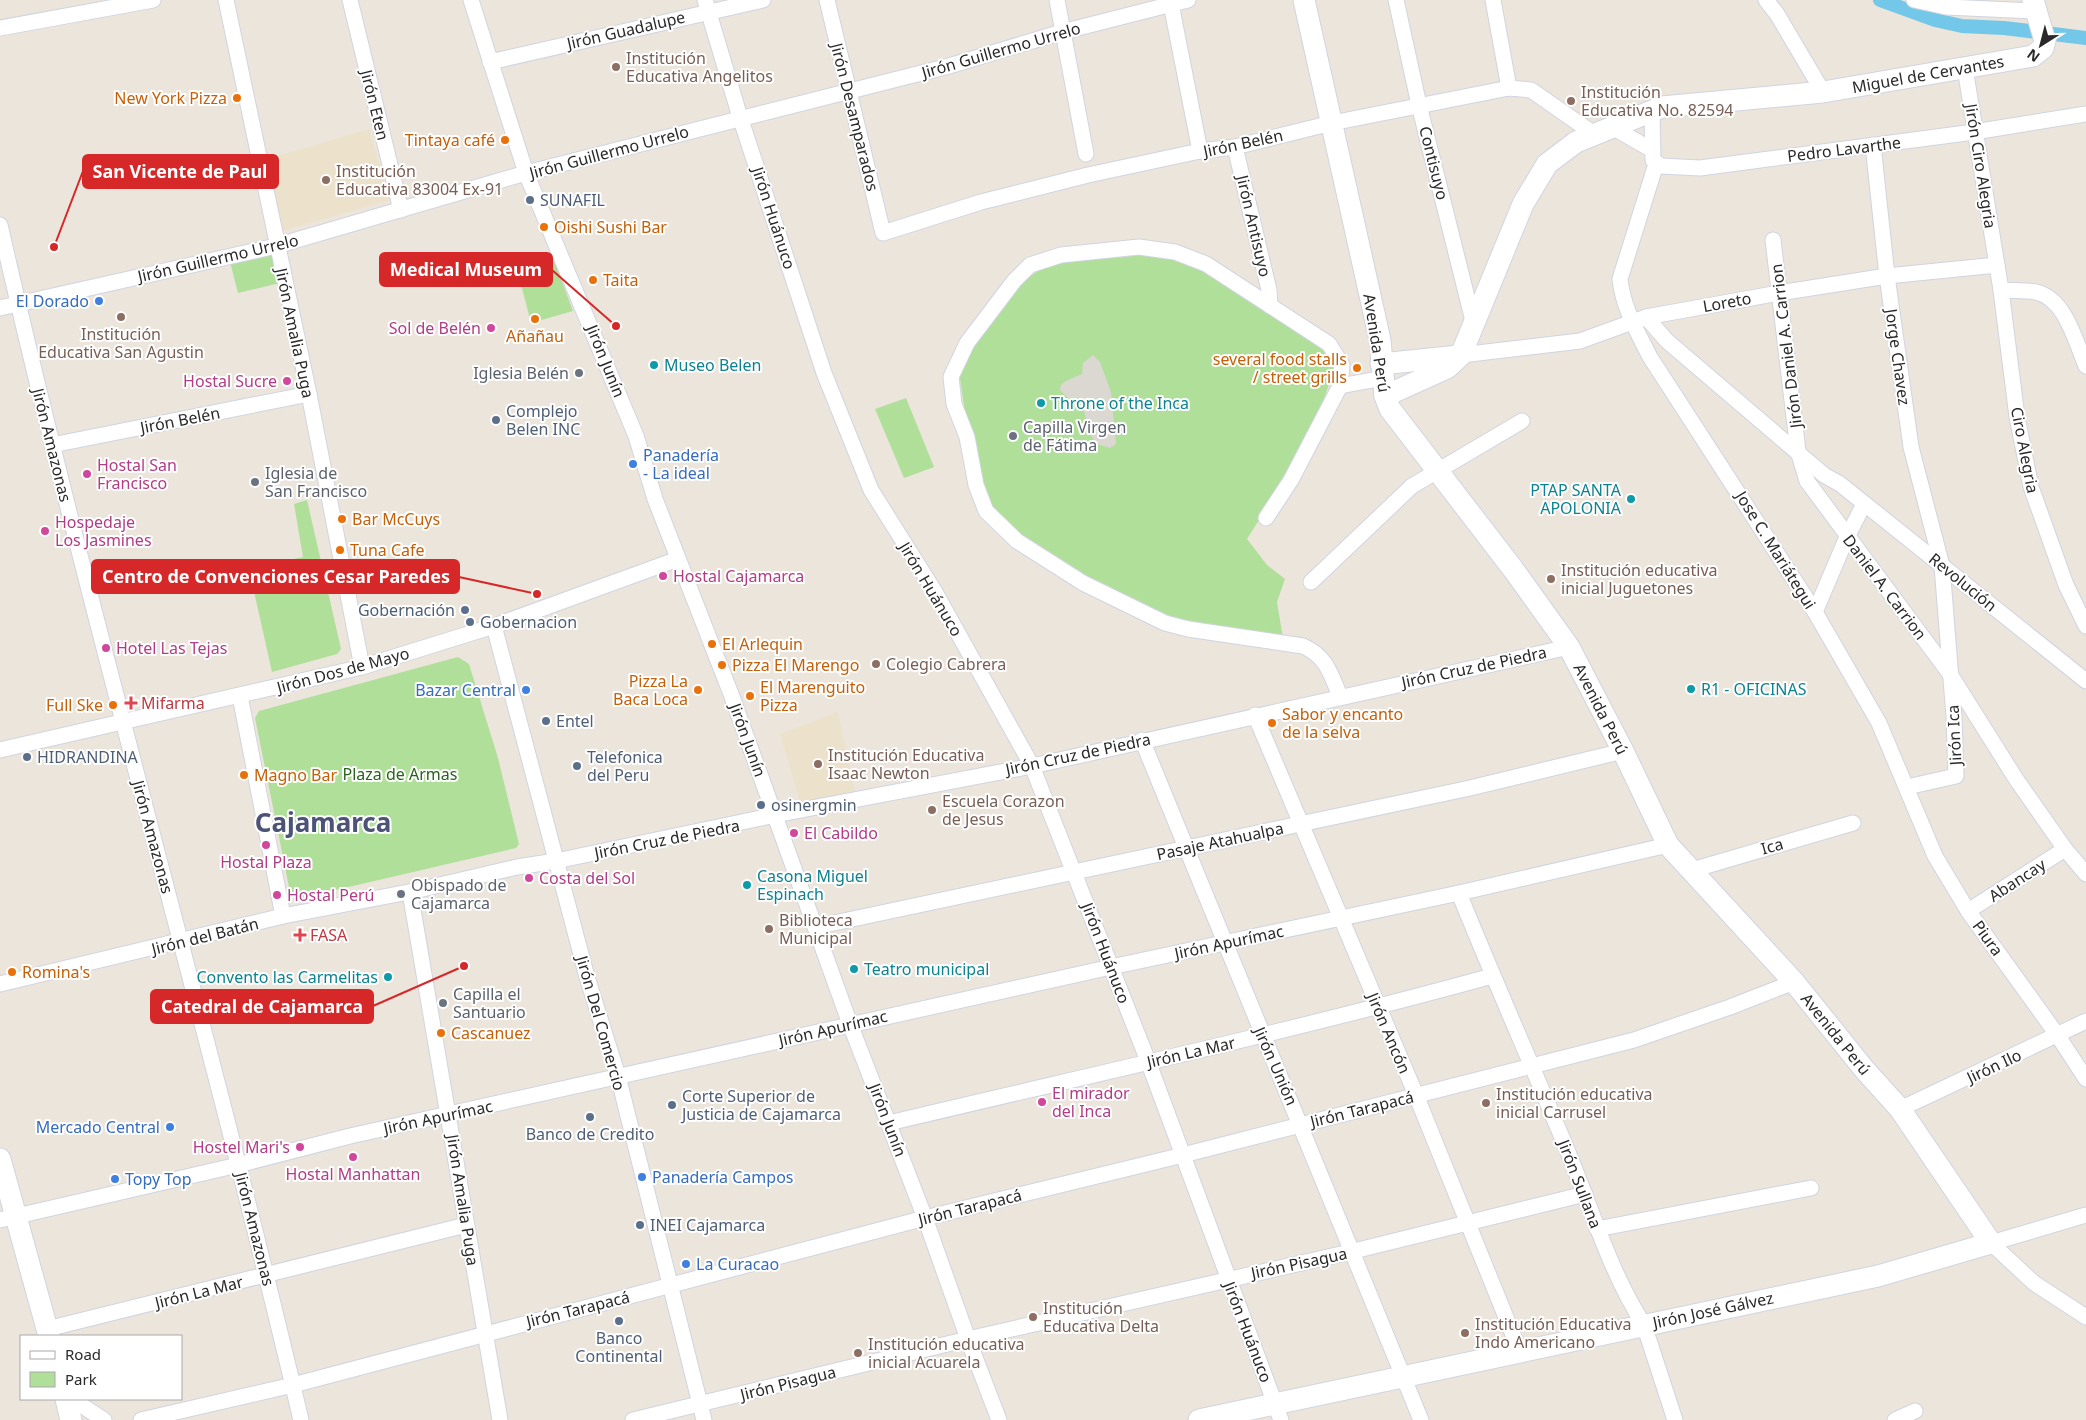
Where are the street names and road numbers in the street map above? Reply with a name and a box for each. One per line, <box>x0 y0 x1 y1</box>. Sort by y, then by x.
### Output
street label: Jirón Guadalupe <box>563 6 687 55</box>
street label: Jirón Guillermo Urrelo <box>917 17 1083 84</box>
street label: Jirón Desamparados <box>825 39 884 193</box>
street label: Miguel de Cervantes <box>1850 50 2006 98</box>
street label: Jirón Eten <box>355 65 394 143</box>
street label: Jirón Ciro Alegria <box>1960 100 2002 230</box>
street label: Jirón Guillermo Urrelo <box>525 120 691 184</box>
street label: Jirón Belén <box>1199 124 1285 163</box>
street label: Contisuyo <box>1414 124 1454 202</box>
street label: Pedro Lavarthe <box>1786 131 1902 167</box>
street label: Jirón Huánuco <box>746 162 801 272</box>
street label: Jirón Antisuyo <box>1231 171 1276 279</box>
street label: Jirón Guillermo Urrelo <box>134 229 301 288</box>
street label: Jirón Daniel A. Carrion <box>1765 263 1807 431</box>
street label: Jirón Amalia Puga <box>270 264 320 400</box>
street label: Loreto <box>1701 287 1753 317</box>
street label: Avenida Perú <box>1358 292 1396 394</box>
street label: Jorge Chavez <box>1880 305 1916 407</box>
street label: Jirón Junín <box>581 319 631 401</box>
street label: Jirón Amazonas <box>27 384 77 504</box>
street label: Jirón Belén <box>136 401 222 439</box>
street label: Ciro Alegria <box>2006 405 2044 495</box>
street label: Jose C. Mariátegui <box>1730 485 1821 613</box>
street label: Daniel A. Carrion <box>1838 530 1932 644</box>
street label: Jirón Huánuco <box>893 536 968 640</box>
street label: Revolución <box>1924 548 2002 616</box>
street label: Jirón Cruz de Piedra <box>1397 641 1549 694</box>
street label: Jirón Dos de Mayo <box>273 642 412 699</box>
street label: Avenida Perú <box>1569 660 1633 758</box>
street label: Jirón Junín <box>724 698 771 780</box>
street label: Jirón Ica <box>1941 704 1967 768</box>
street label: Jirón Cruz de Piedra <box>1001 728 1153 781</box>
street label: Jirón Amazonas <box>127 776 179 896</box>
street label: Jirón Cruz de Piedra <box>590 814 742 864</box>
street label: Pasaje Atahualpa <box>1154 817 1286 865</box>
street label: Ica <box>1758 832 1786 860</box>
street label: Abancay <box>1984 853 2050 907</box>
street label: Jirón Huánuco <box>1076 898 1135 1007</box>
street label: Jirón del Batán <box>147 912 261 960</box>
street label: Piura <box>1968 916 2008 960</box>
street label: Jirón Apurímac <box>1171 920 1286 965</box>
street label: Jirón Del Comercio <box>571 951 631 1093</box>
street label: Jirón Ancón <box>1361 987 1416 1077</box>
street label: Avenida Perú <box>1796 988 1876 1080</box>
street label: Jirón Apurímac <box>775 1005 890 1052</box>
street label: Jirón Unión <box>1248 1021 1303 1109</box>
street label: Jirón La Mar <box>1143 1031 1238 1073</box>
street label: Jirón Ilo <box>1961 1044 2025 1089</box>
street label: Jirón Junín <box>863 1078 912 1160</box>
street label: Jirón Tarapacá <box>1306 1086 1416 1133</box>
street label: Jirón Apurímac <box>380 1095 495 1140</box>
street label: Jirón Amalia Puga <box>441 1131 484 1267</box>
street label: Jirón Sullana <box>1552 1135 1607 1231</box>
street label: Jirón Amazonas <box>230 1168 280 1288</box>
street label: Jirón Tarapacá <box>914 1184 1024 1231</box>
street label: Jirón Pisagua <box>1247 1242 1349 1284</box>
street label: Jirón La Mar <box>151 1270 246 1314</box>
street label: Jirón Huánuco <box>1218 1277 1277 1386</box>
street label: Jirón Tarapacá <box>522 1286 632 1333</box>
street label: Jirón José Gálvez <box>1649 1286 1775 1334</box>
street label: Jirón Pisagua <box>736 1361 838 1406</box>

